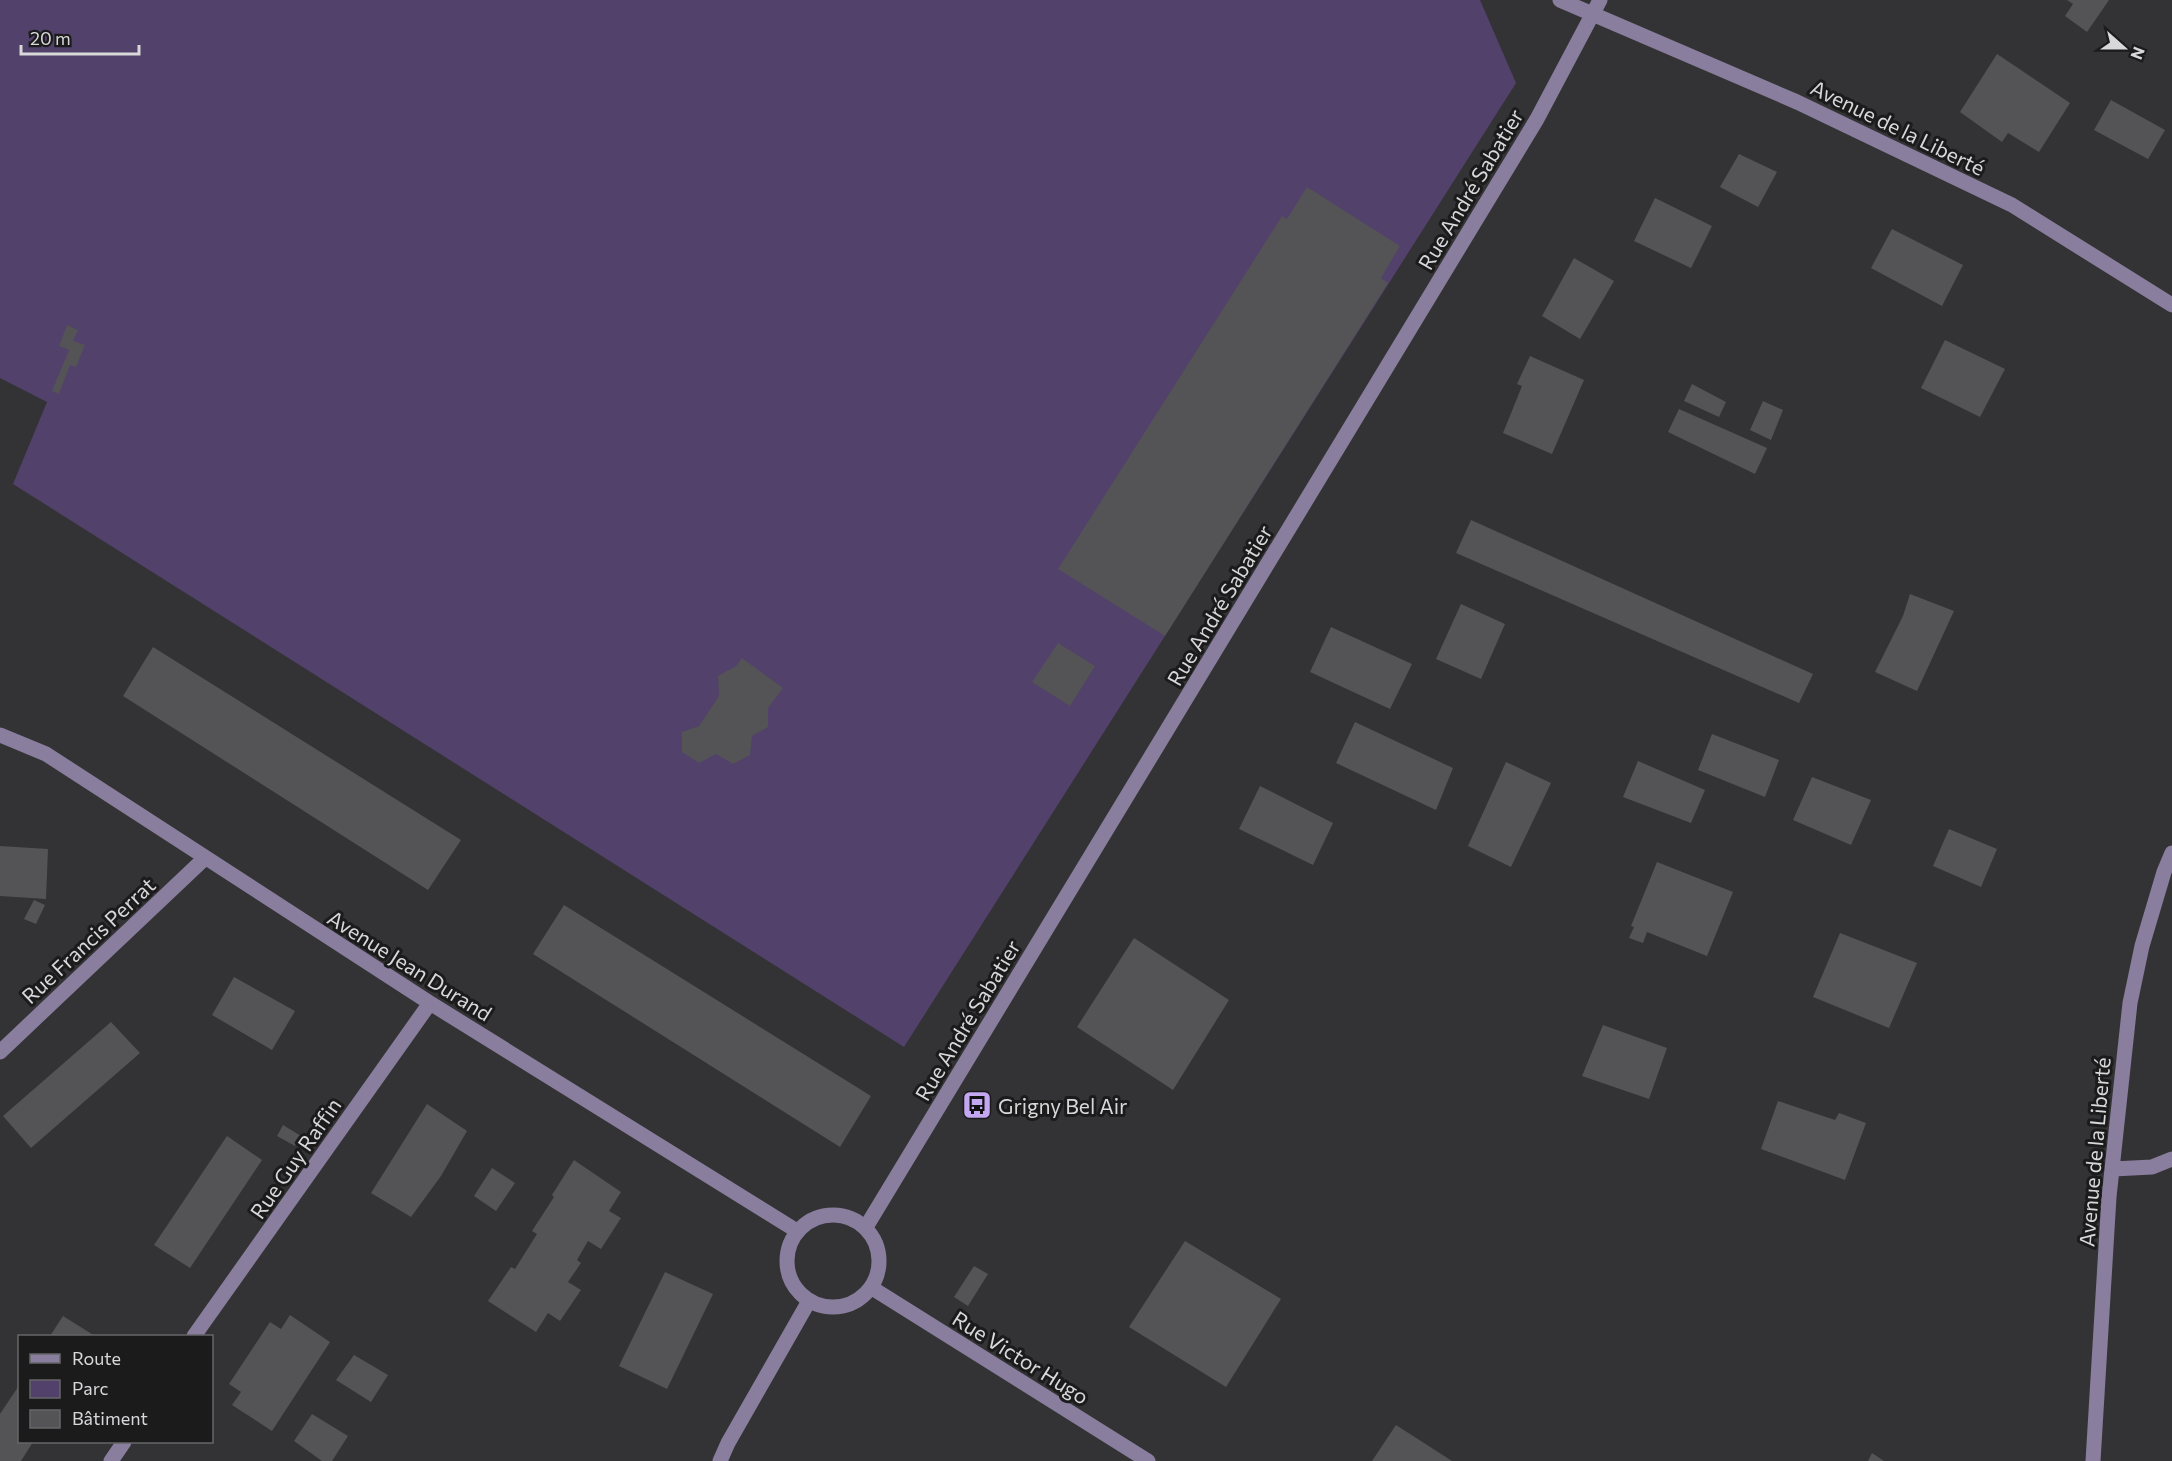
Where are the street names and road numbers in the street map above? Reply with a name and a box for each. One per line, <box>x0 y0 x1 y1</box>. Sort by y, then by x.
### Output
street label: Avenue de la Liberté <box>1807 74 1989 180</box>
street label: Rue André Sabatier <box>1412 104 1528 274</box>
street label: Rue André Sabatier <box>1161 520 1277 690</box>
street label: Rue Francis Perrat <box>16 872 160 1008</box>
street label: Avenue Jean Durand <box>323 904 497 1026</box>
street label: Rue André Sabatier <box>909 935 1025 1105</box>
street label: Avenue de la Liberté <box>2073 1056 2115 1248</box>
street label: Rue Guy Raffin <box>244 1093 346 1223</box>
street label: Rue Victor Hugo <box>948 1305 1094 1409</box>

